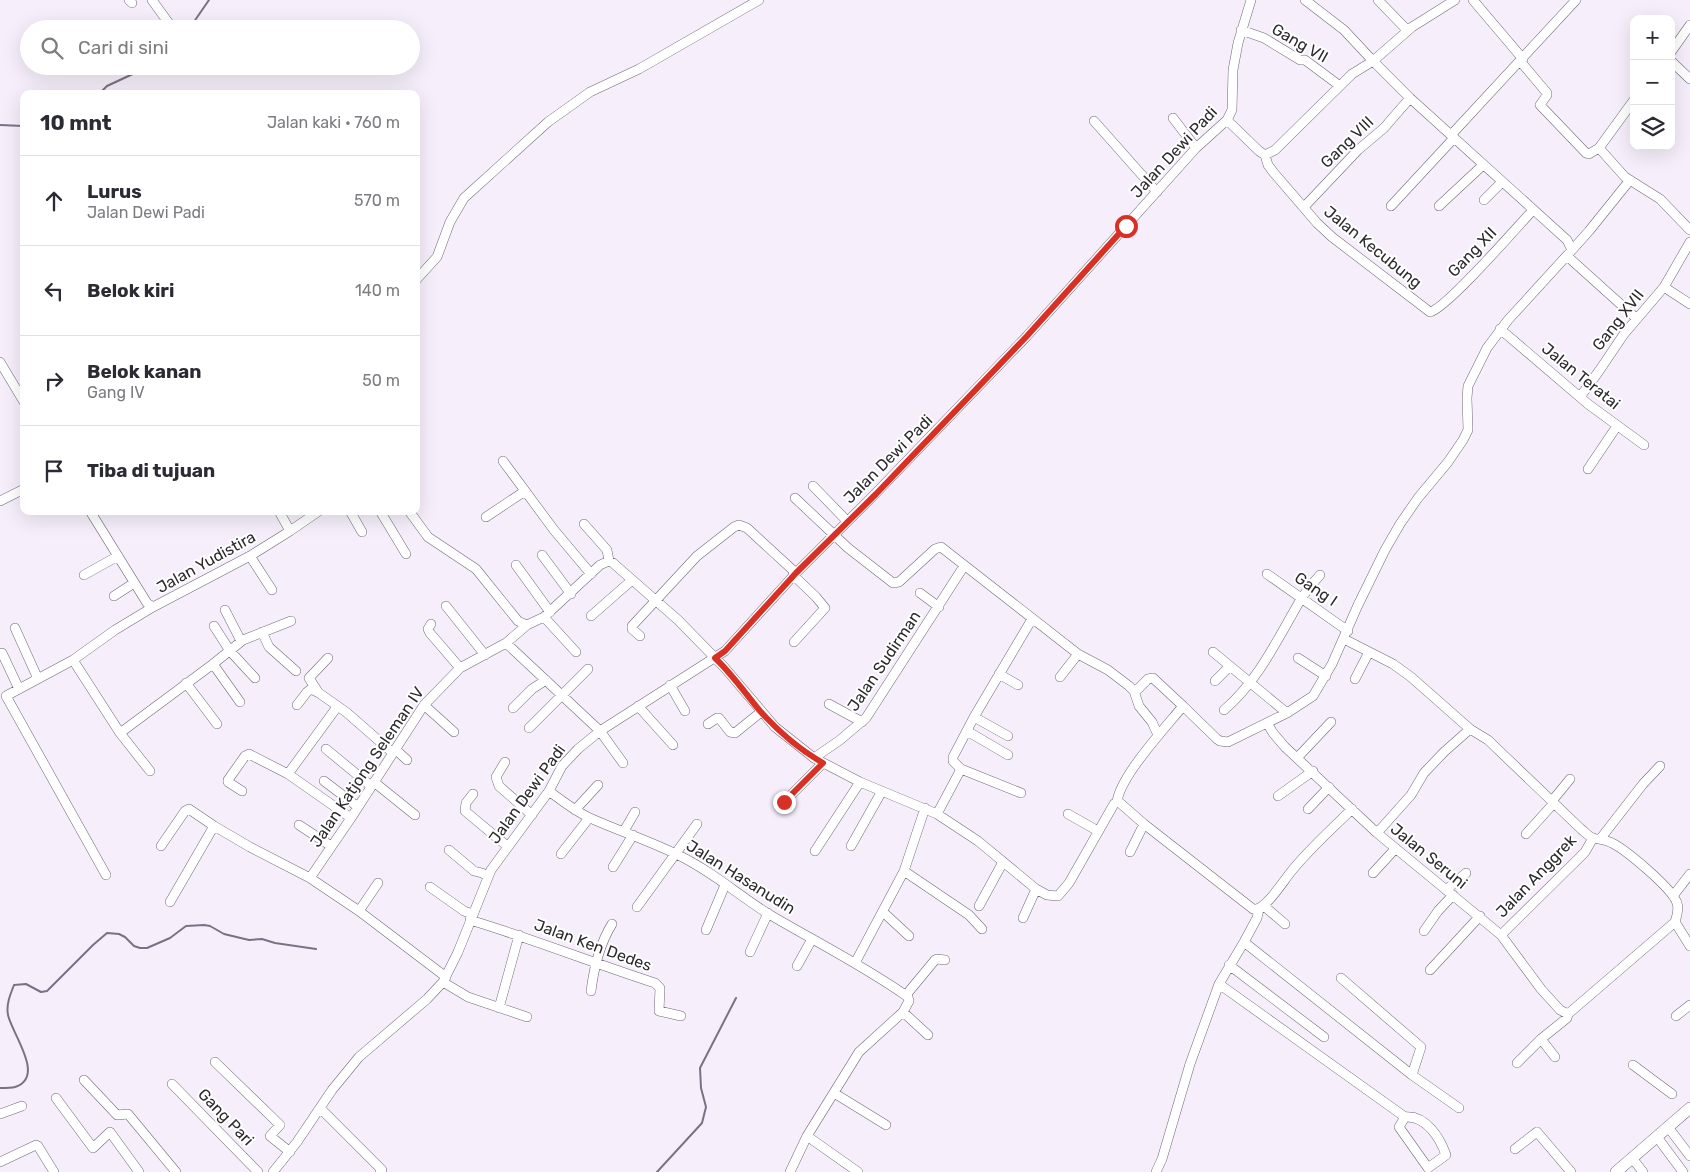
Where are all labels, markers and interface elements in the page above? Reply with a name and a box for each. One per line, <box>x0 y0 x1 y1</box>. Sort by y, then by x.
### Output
map controls <box>1630 15 1675 150</box>
button: + <box>1630 15 1675 60</box>
street label: Gang VII <box>1269 19 1331 67</box>
search box <box>20 20 420 75</box>
icon: search <box>38 34 66 62</box>
text: Cari di sini <box>78 36 169 59</box>
button: − <box>1630 60 1675 105</box>
street label: Jalan Dewi Padi <box>1127 102 1221 202</box>
button: layers <box>1630 105 1675 150</box>
text: 10 mnt <box>40 110 112 135</box>
street label: Gang VIII <box>1317 112 1377 172</box>
text: Jalan kaki · 760 m <box>267 113 400 132</box>
text: Lurus <box>87 180 142 203</box>
icon: ahead <box>40 187 68 215</box>
text: 570 m <box>354 191 400 210</box>
street label: Jalan Kecubung <box>1320 202 1426 292</box>
text: Jalan Dewi Padi <box>87 203 205 222</box>
route start <box>1115 215 1138 238</box>
street label: Gang XII <box>1444 223 1500 281</box>
icon: left <box>40 277 68 305</box>
text: Belok kiri <box>87 279 174 302</box>
text: 140 m <box>355 281 400 300</box>
street label: Gang XVII <box>1588 286 1648 354</box>
street label: Jalan Teratai <box>1538 339 1624 413</box>
text: Belok kanan <box>87 360 202 383</box>
icon: right <box>40 367 68 395</box>
text: 50 m <box>362 371 400 390</box>
text: Gang IV <box>87 383 145 402</box>
street label: Jalan Dewi Padi <box>840 411 936 507</box>
icon: arrive <box>40 457 68 485</box>
text: Tiba di tujuan <box>87 459 215 482</box>
street label: Jalan Yudistira <box>153 527 259 597</box>
street label: Gang I <box>1291 568 1341 610</box>
street label: Jalan Sudirman <box>843 607 925 715</box>
street label: Jalan Katjong Seleman IV <box>306 683 428 851</box>
street label: Jalan Dewi Padi <box>485 741 569 847</box>
route end <box>773 791 796 814</box>
street label: Jalan Seruni <box>1387 819 1471 893</box>
street label: Jalan Anggrek <box>1492 830 1581 921</box>
street label: Jalan Hasanudin <box>683 836 799 918</box>
street label: Jalan Ken Dedes <box>532 915 654 975</box>
street label: Gang Pari <box>194 1085 258 1149</box>

